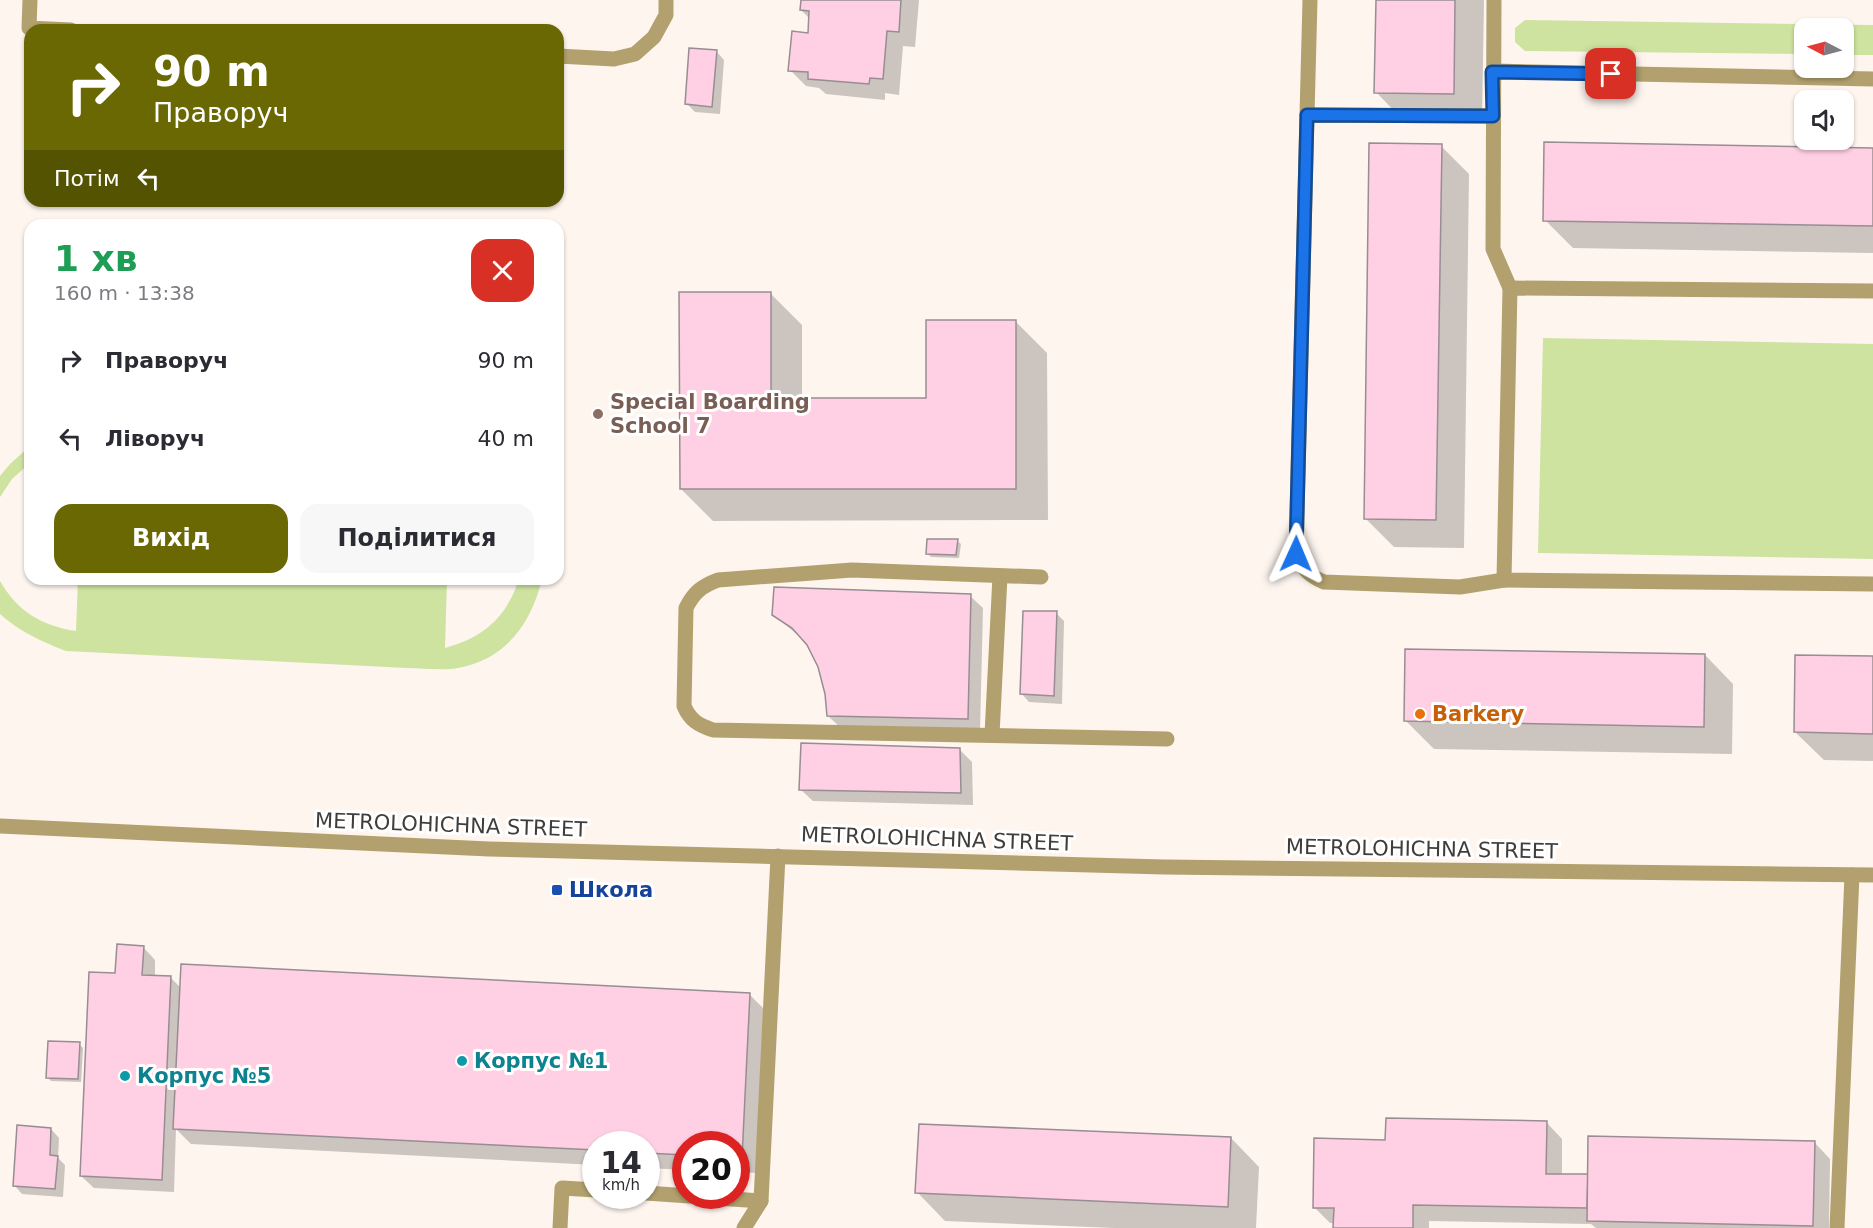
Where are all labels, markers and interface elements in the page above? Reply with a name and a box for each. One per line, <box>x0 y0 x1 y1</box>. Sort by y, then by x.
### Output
north arrow <box>1794 18 1854 78</box>
map controls <box>1794 18 1854 150</box>
text: 90 m <box>153 47 270 96</box>
icon: right <box>54 48 132 126</box>
pin <box>1585 48 1636 99</box>
icon: arrive <box>1594 57 1627 90</box>
button: sound <box>1794 90 1854 150</box>
text: Праворуч <box>153 97 289 128</box>
icon: left <box>132 162 165 195</box>
text: Потім <box>54 166 120 191</box>
text: 1 хв <box>54 238 138 279</box>
button: close <box>471 239 534 302</box>
text: 160 m · 13:38 <box>54 281 195 305</box>
icon: right <box>54 344 87 377</box>
text: Праворуч <box>105 348 228 373</box>
text: 90 m <box>478 348 534 373</box>
place label: Special Boarding School 7 <box>610 390 810 438</box>
marker: Special Boarding School 7 <box>591 407 605 421</box>
icon: left <box>54 422 87 455</box>
text: Ліворуч <box>105 426 205 451</box>
text: 40 m <box>478 426 534 451</box>
button: Вихід <box>54 504 288 573</box>
button: Поділитися <box>300 504 534 573</box>
position arrow <box>1264 522 1328 586</box>
place label: Barkery <box>1432 702 1525 726</box>
marker: Barkery <box>1413 707 1427 721</box>
street label: METROLOHICHNA STREET <box>315 808 588 842</box>
street label: METROLOHICHNA STREET <box>801 822 1074 856</box>
street label: METROLOHICHNA STREET <box>1286 835 1558 863</box>
place label: Школа <box>569 878 653 902</box>
marker: Школа <box>550 883 564 897</box>
place label: Корпус №1 <box>474 1049 608 1073</box>
marker: Корпус №1 <box>455 1054 469 1068</box>
place label: Корпус №5 <box>137 1064 271 1088</box>
marker: Корпус №5 <box>118 1069 132 1083</box>
speed limit sign: 20 <box>672 1131 750 1209</box>
text: 14 <box>600 1145 642 1180</box>
text: km/h <box>602 1176 640 1194</box>

